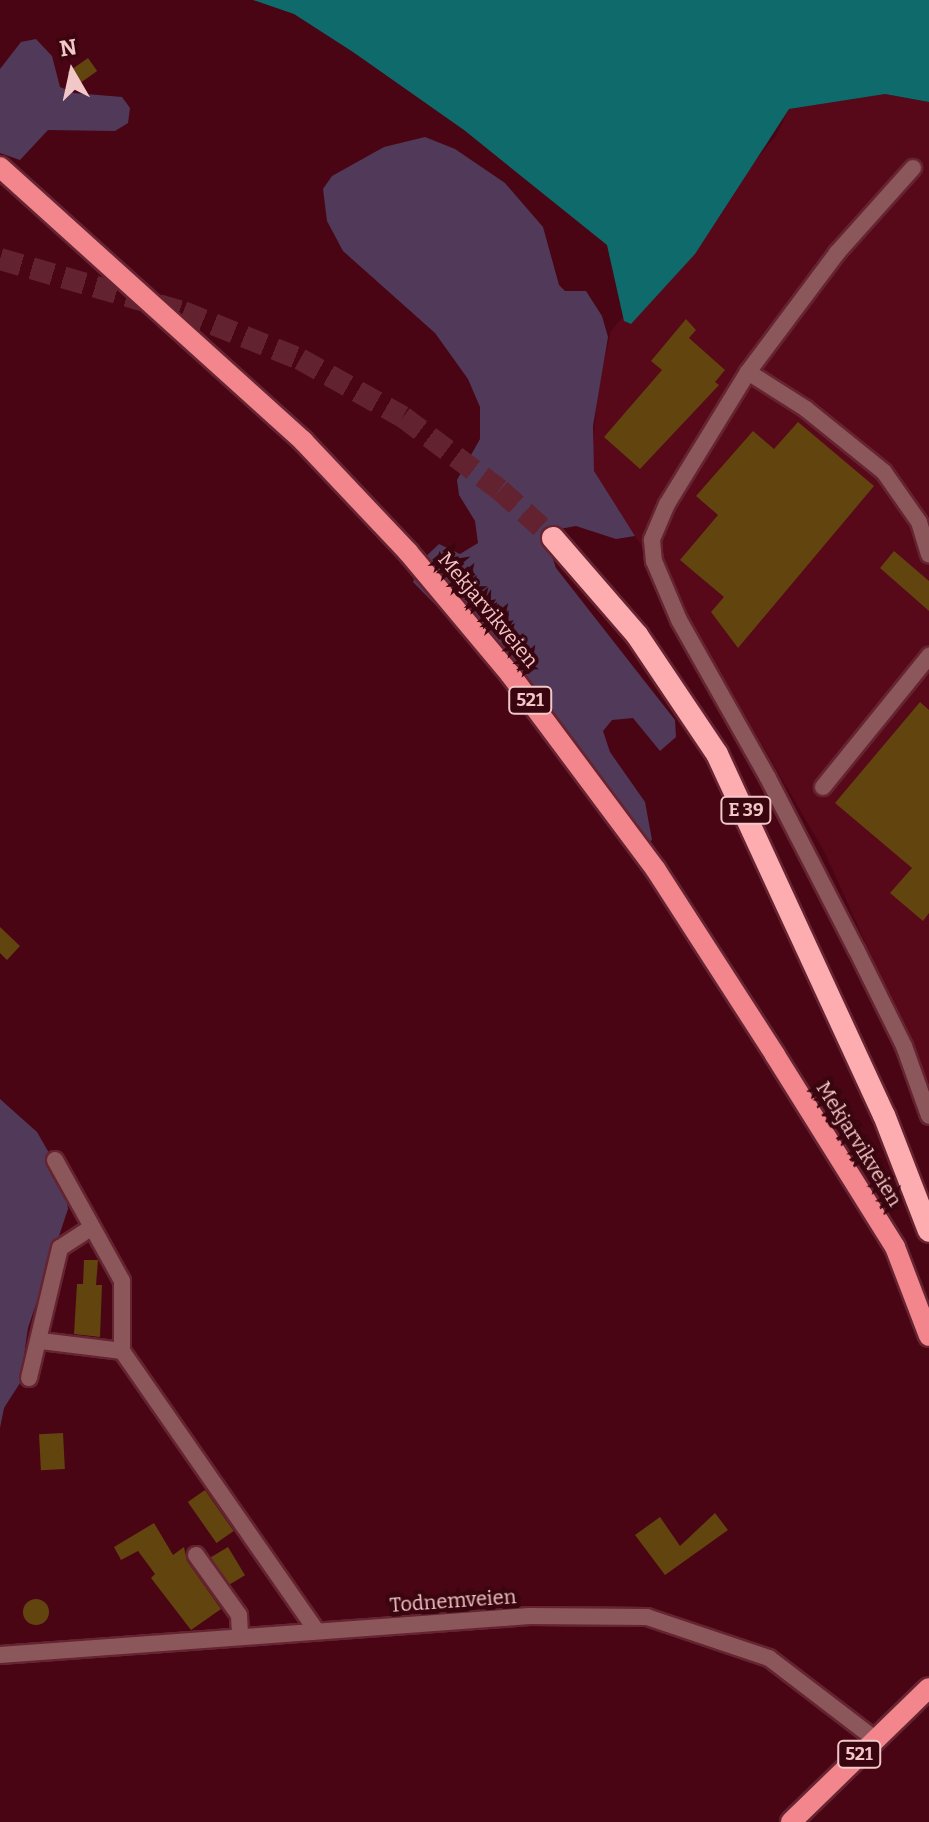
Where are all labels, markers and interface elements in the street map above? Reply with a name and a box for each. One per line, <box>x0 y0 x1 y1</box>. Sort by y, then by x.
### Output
north arrow <box>32 32 112 112</box>
text: N <box>58 33 79 62</box>
street label: Mekjarvikveien <box>433 548 543 672</box>
road number: 521 <box>508 686 552 714</box>
road number: E 39 <box>720 796 772 824</box>
street label: Mekjarvikveien <box>811 1077 907 1211</box>
street label: Todnemveien <box>389 1585 517 1617</box>
road number: 521 <box>837 1740 881 1768</box>

